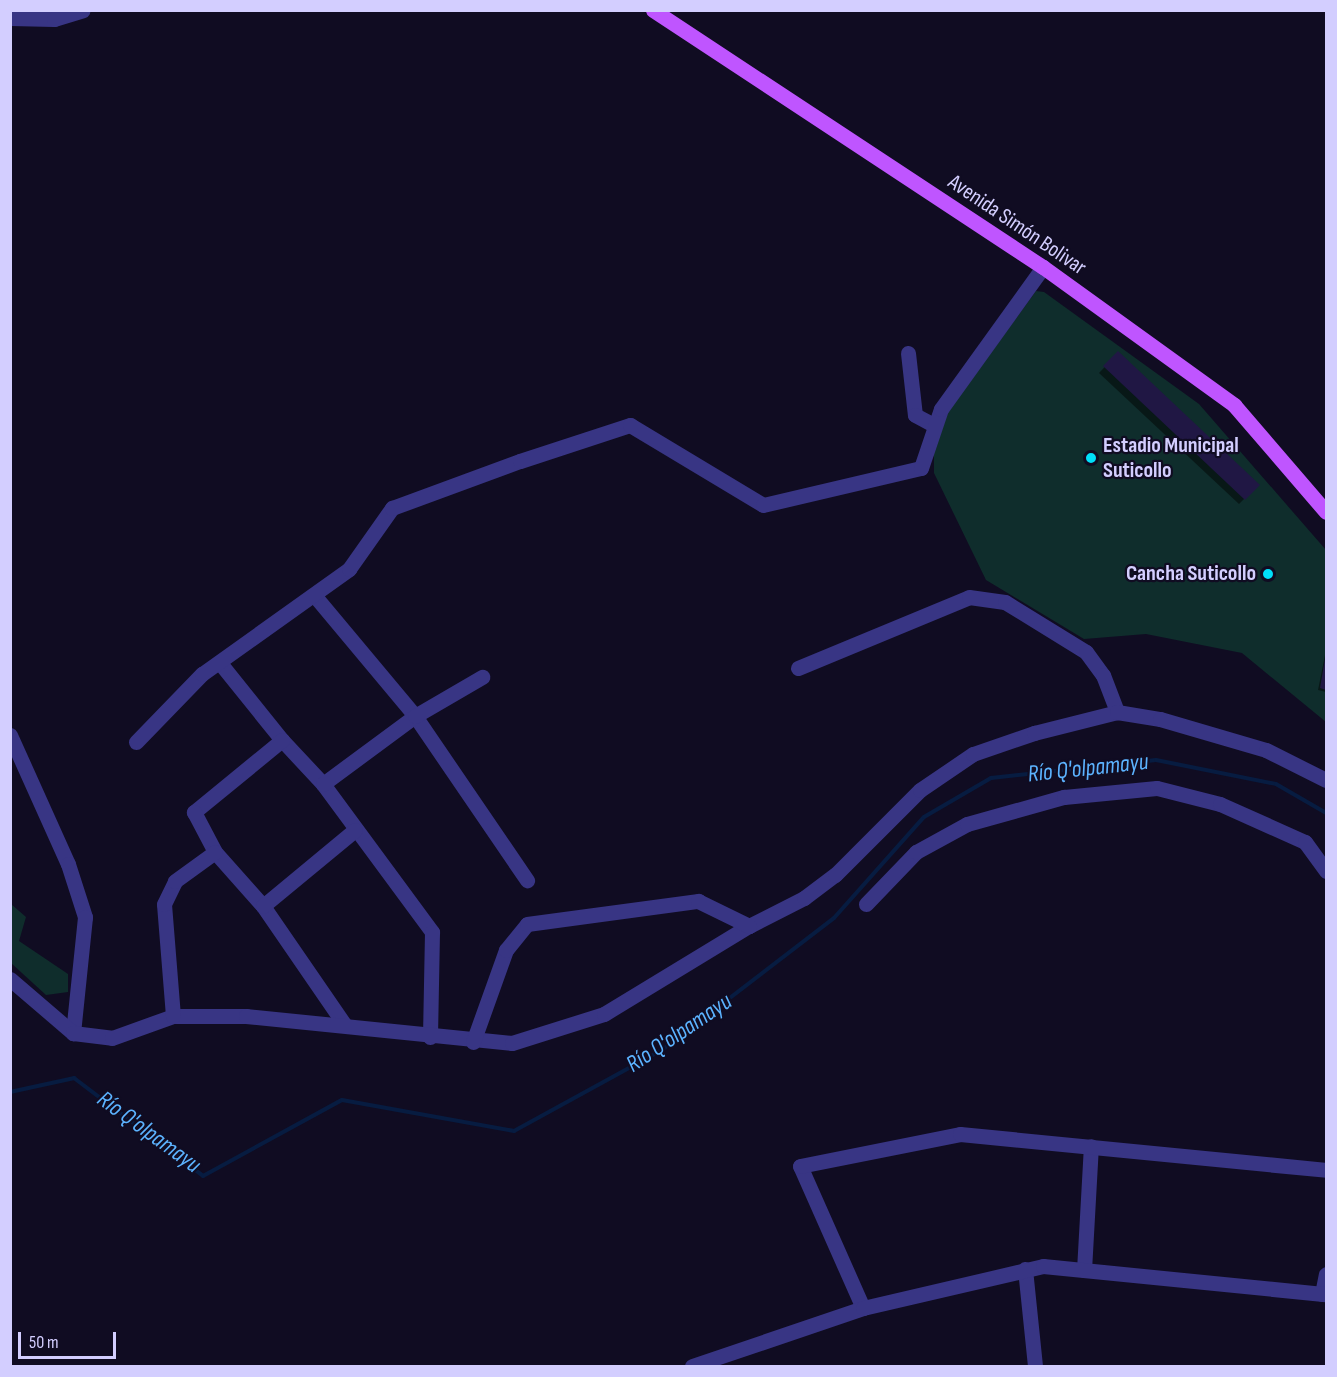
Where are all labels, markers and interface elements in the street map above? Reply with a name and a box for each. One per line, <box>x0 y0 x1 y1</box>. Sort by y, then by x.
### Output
street label: Avenida Simón Bolivar <box>943 169 1091 281</box>
place label: Estadio Municipal Suticollo <box>1103 432 1239 484</box>
marker: Estadio Municipal Suticollo <box>1084 451 1098 465</box>
place label: Cancha Suticollo <box>1126 561 1256 587</box>
marker: Cancha Suticollo <box>1261 567 1275 581</box>
water label: Río Q'olpamayu <box>1026 747 1150 789</box>
water label: Río Q'olpamayu <box>621 987 737 1079</box>
water label: Río Q'olpamayu <box>91 1085 207 1179</box>
scale bar <box>21 1320 118 1358</box>
text: 50 m <box>29 1332 59 1353</box>

